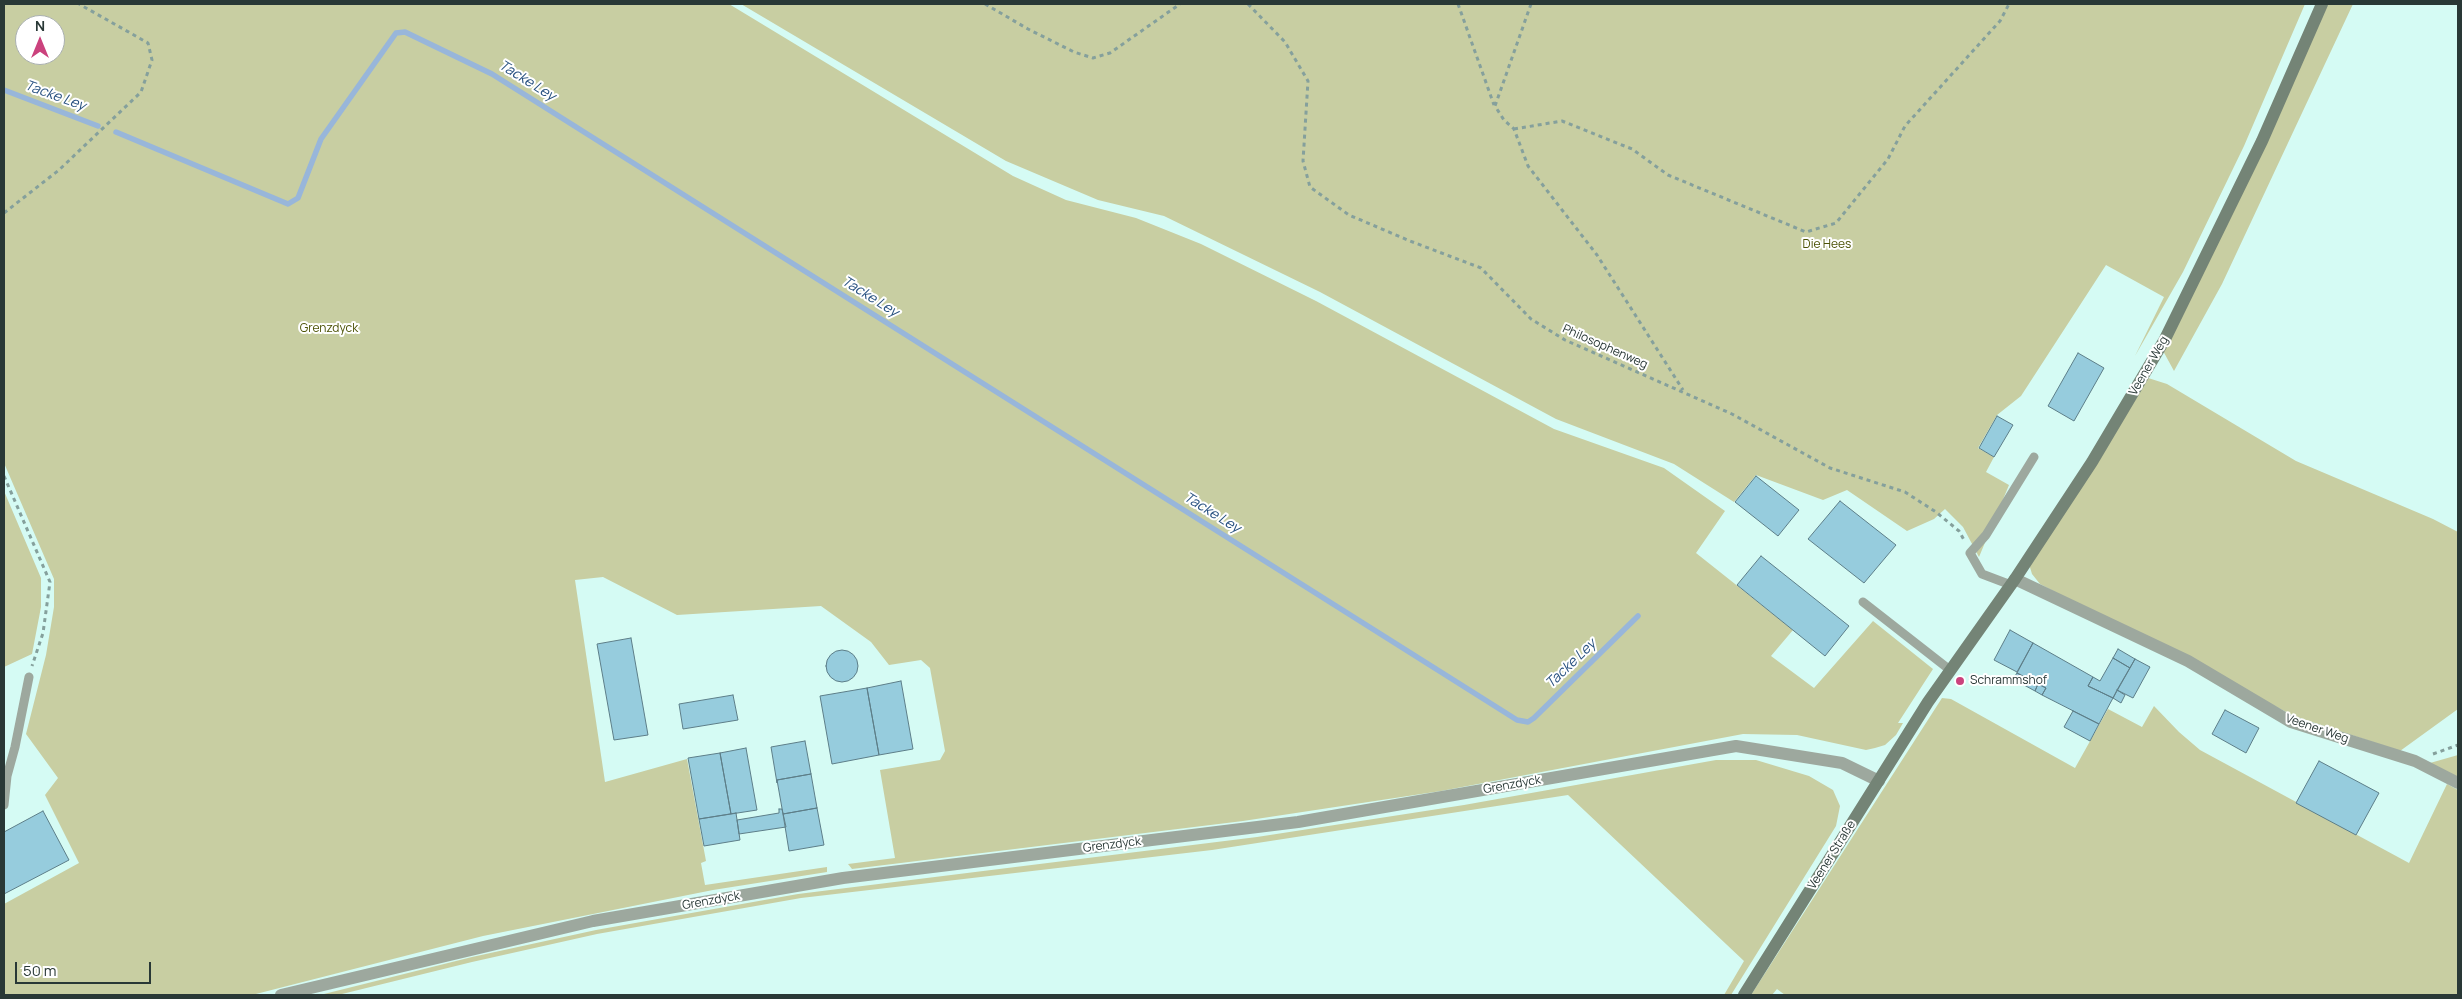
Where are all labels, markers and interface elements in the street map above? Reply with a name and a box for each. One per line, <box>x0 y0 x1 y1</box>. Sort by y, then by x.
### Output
north arrow <box>15 15 65 65</box>
text: N <box>35 16 45 35</box>
water label: Tacke Ley <box>496 57 558 105</box>
water label: Tacke Ley <box>22 77 88 115</box>
park label: Die Hees <box>1803 238 1851 252</box>
water label: Tacke Ley <box>839 273 901 321</box>
park label: Grenzdyck <box>300 322 358 336</box>
street label: Philosophenweg <box>1560 322 1650 372</box>
street label: Veener Weg <box>2126 334 2172 398</box>
water label: Tacke Ley <box>1181 489 1243 537</box>
water label: Tacke Ley <box>1542 636 1600 692</box>
place label: Schrammshof <box>1970 674 2047 688</box>
marker: Schrammshof <box>1954 675 1966 687</box>
street label: Veener Weg <box>2284 711 2350 747</box>
street label: Grenzdyck <box>1482 773 1542 797</box>
street label: Veener Straße <box>1805 818 1859 892</box>
street label: Grenzdyck <box>1082 834 1142 856</box>
street label: Grenzdyck <box>681 889 741 913</box>
scale bar <box>18 952 154 984</box>
text: 50 m <box>23 960 57 981</box>

